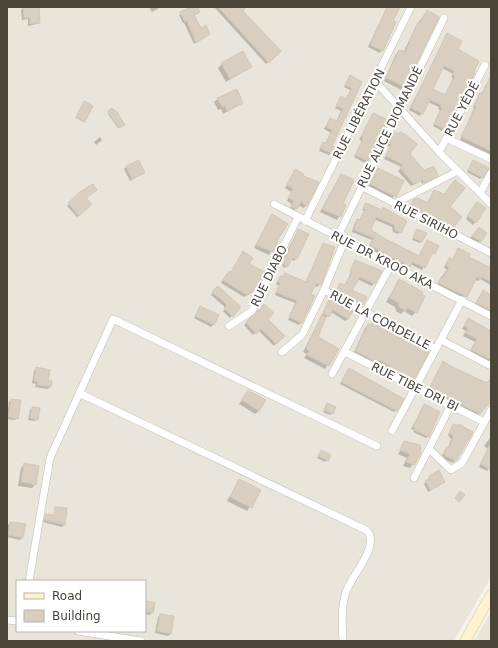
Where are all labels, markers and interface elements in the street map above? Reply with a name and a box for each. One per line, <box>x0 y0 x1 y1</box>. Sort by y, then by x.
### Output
street label: RUE ALICE DIOMANDÉ <box>354 64 426 190</box>
street label: RUE LIBÉRATION <box>329 66 388 161</box>
street label: RUE YÉDÉ <box>441 79 482 139</box>
street label: RUE SIRIHO <box>392 198 460 242</box>
street label: RUE DR KROO AKA <box>329 228 436 292</box>
street label: RUE DIABO <box>248 243 290 309</box>
street label: RUE LA CORDELLE <box>328 288 432 352</box>
street label: RUE TIBE DRI BI <box>369 360 461 414</box>
legend <box>16 580 146 632</box>
text: Road <box>52 589 82 603</box>
text: Building <box>52 609 101 623</box>

